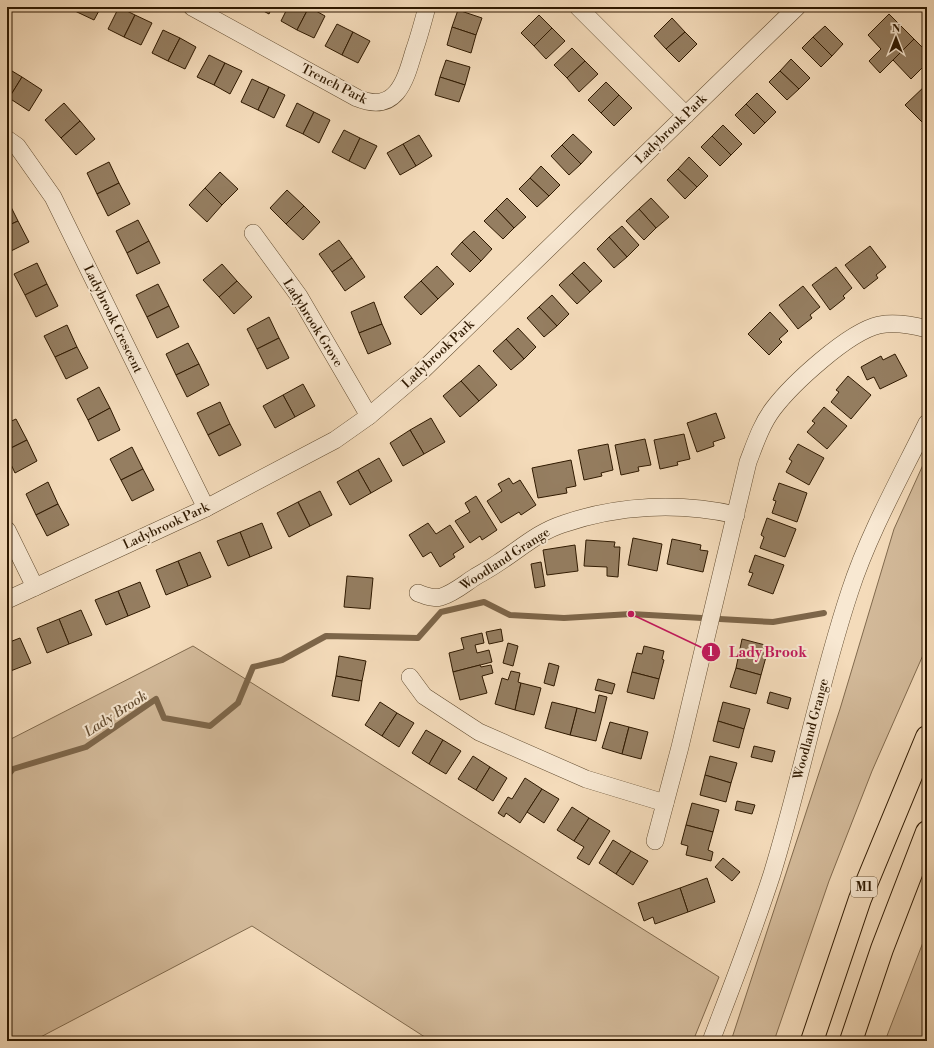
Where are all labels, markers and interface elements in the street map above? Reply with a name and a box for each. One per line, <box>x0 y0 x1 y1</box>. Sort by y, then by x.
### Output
north arrow <box>876 18 916 58</box>
text: N <box>892 22 901 36</box>
street label: Trench Park <box>298 60 371 108</box>
street label: Ladybrook Park <box>632 90 711 167</box>
street label: Ladybrook Crescent <box>80 262 146 376</box>
street label: Ladybrook Grove <box>279 276 347 370</box>
street label: Ladybrook Park <box>399 316 478 392</box>
street label: Ladybrook Park <box>120 499 213 553</box>
street label: Woodland Grange <box>456 524 553 595</box>
callout: Lady Brook <box>701 639 814 665</box>
text: Lady Brook <box>729 644 807 662</box>
text: 1 <box>708 645 714 660</box>
street label: Woodland Grange <box>790 676 832 782</box>
water label: Lady Brook <box>80 687 151 741</box>
road number: M1 <box>851 877 877 897</box>

